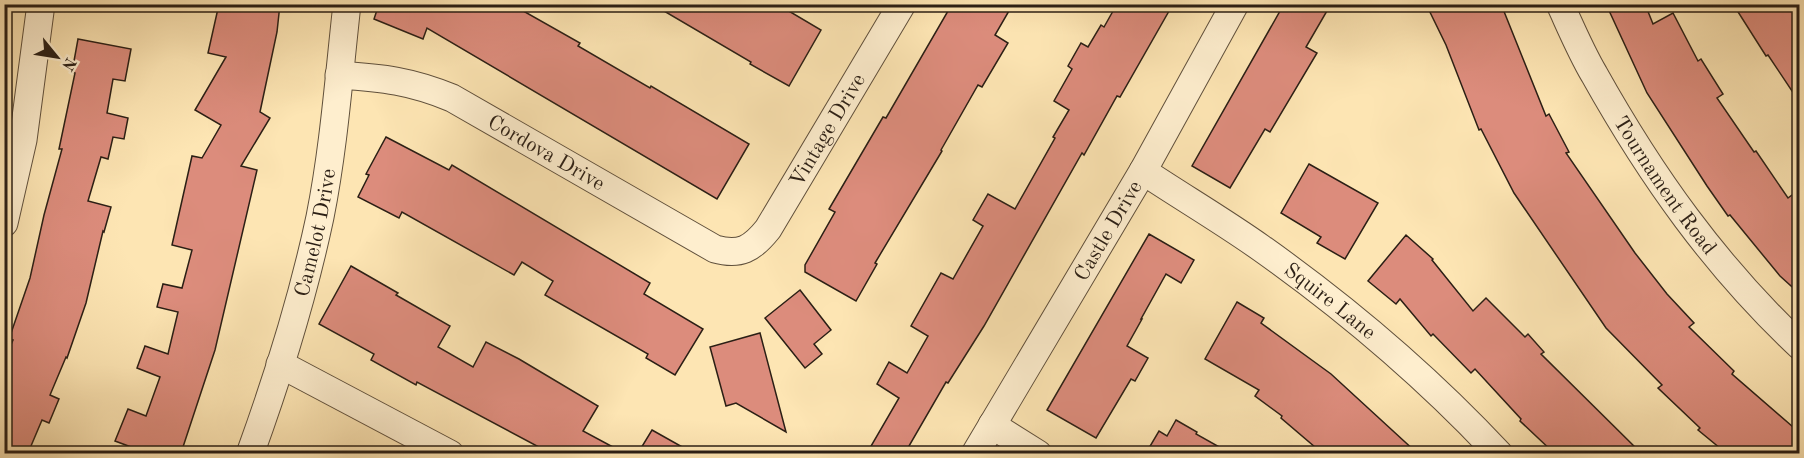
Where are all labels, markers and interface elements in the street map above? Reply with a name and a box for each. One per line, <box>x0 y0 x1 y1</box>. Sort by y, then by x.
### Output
north arrow <box>27 27 87 87</box>
text: N <box>58 54 78 73</box>
street label: Vintage Drive <box>787 70 870 191</box>
street label: Cordova Drive <box>484 112 608 195</box>
street label: Tournament Road <box>1609 113 1720 259</box>
street label: Camelot Drive <box>292 167 340 299</box>
street label: Castle Drive <box>1071 177 1147 285</box>
street label: Squire Lane <box>1280 260 1379 344</box>

